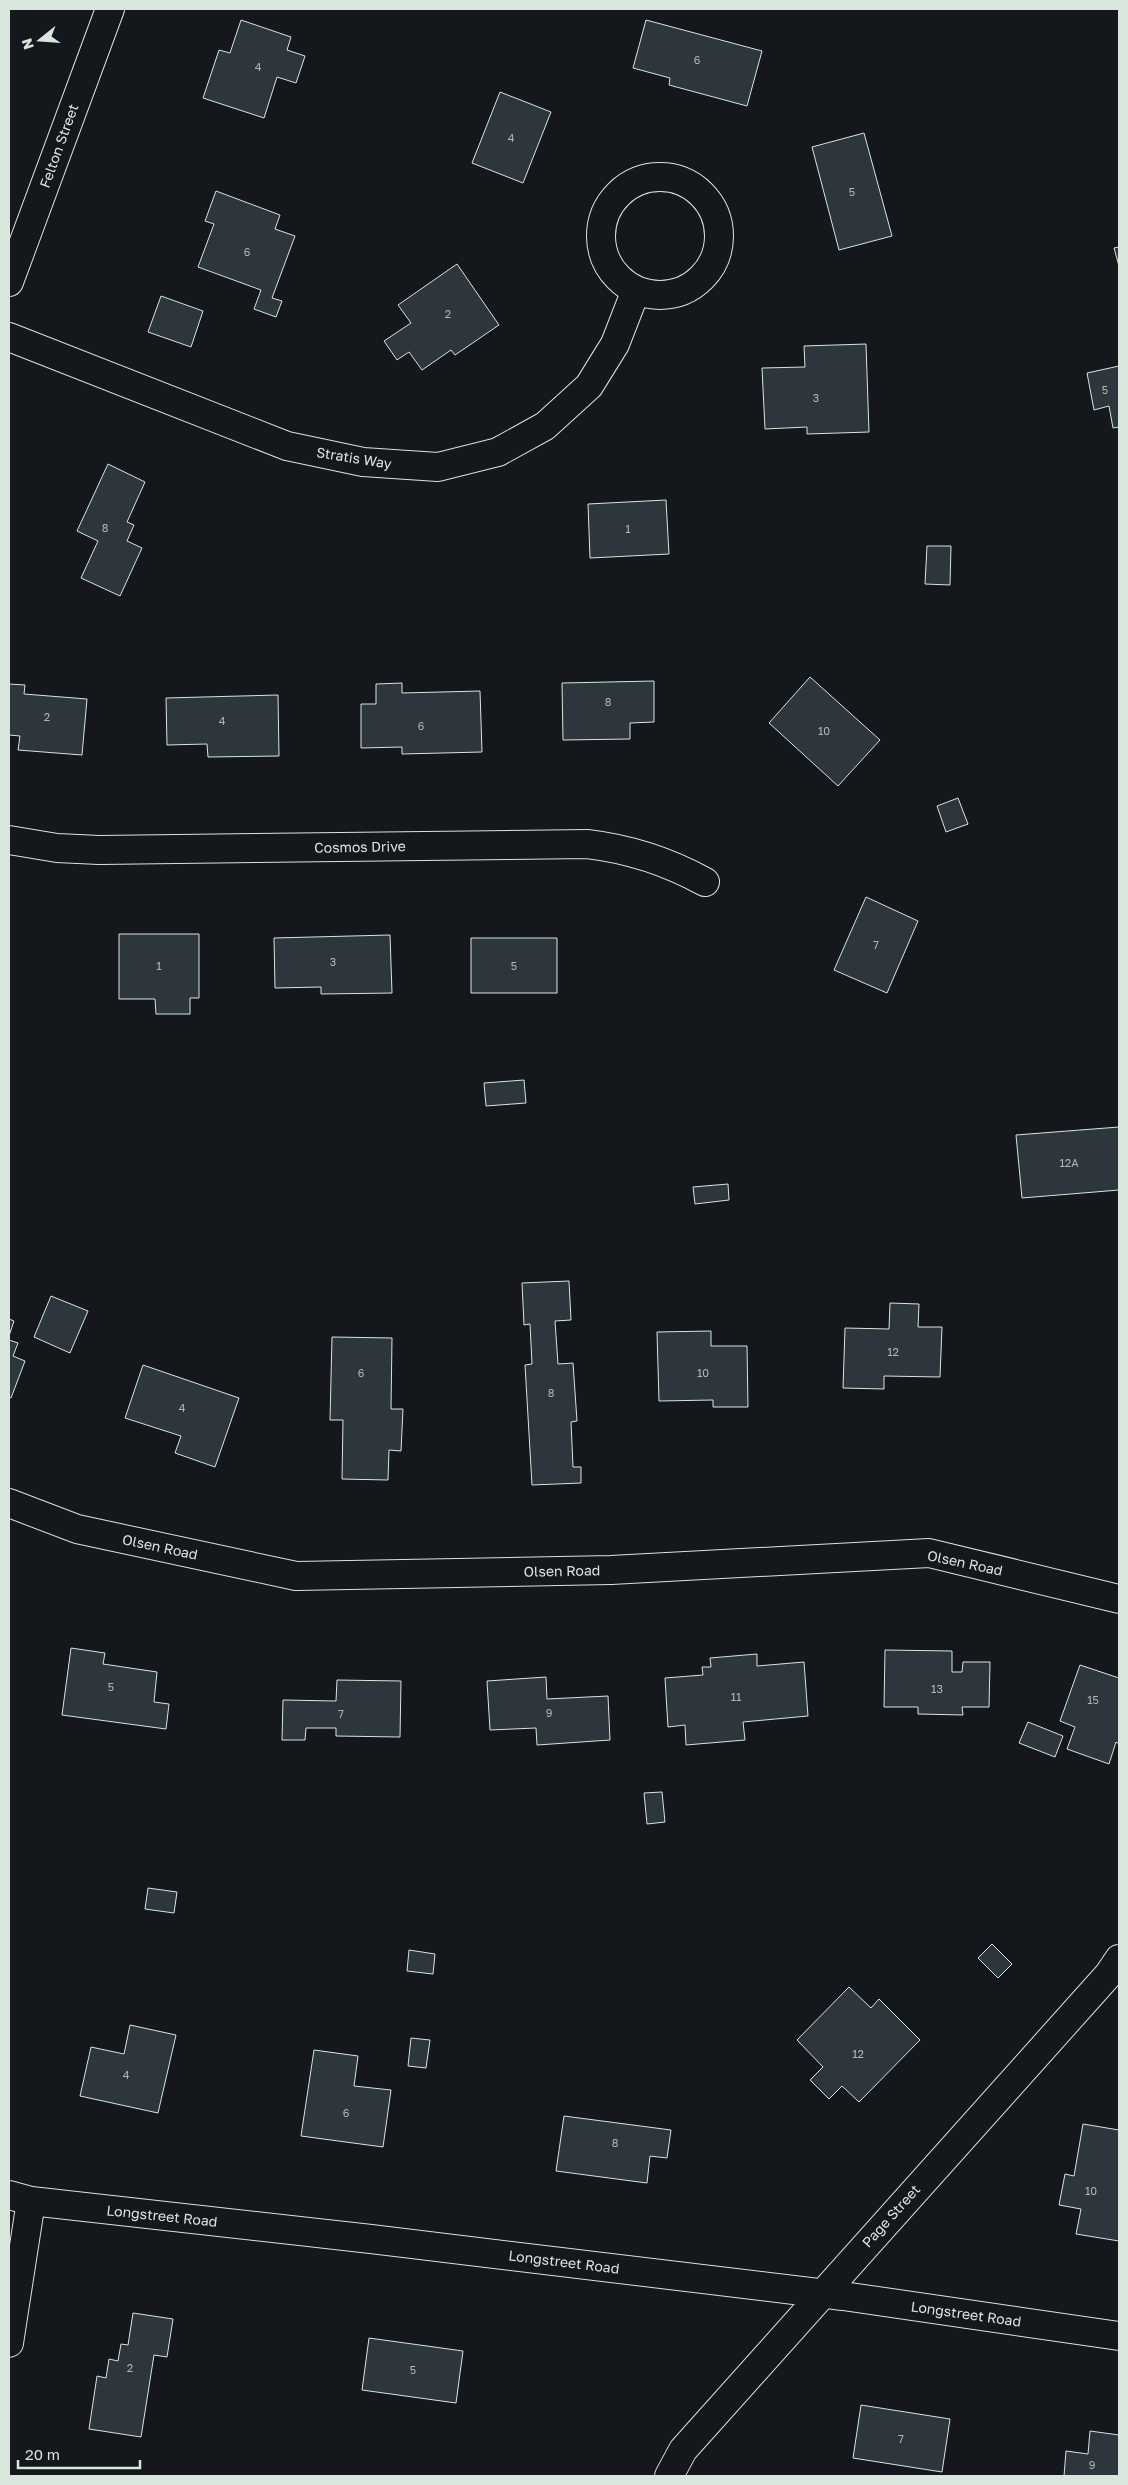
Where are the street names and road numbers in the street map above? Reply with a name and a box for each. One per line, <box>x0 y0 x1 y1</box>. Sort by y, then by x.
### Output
street label: Felton Street <box>35 102 82 190</box>
street label: Stratis Way <box>315 443 393 472</box>
street label: Cosmos Drive <box>314 837 406 856</box>
street label: Olsen Road <box>121 1530 199 1563</box>
street label: Olsen Road <box>926 1546 1004 1579</box>
street label: Olsen Road <box>523 1561 601 1580</box>
street label: Page Street <box>858 2181 923 2251</box>
street label: Longstreet Road <box>106 2201 218 2230</box>
street label: Longstreet Road <box>508 2246 620 2277</box>
street label: Longstreet Road <box>910 2297 1022 2330</box>

